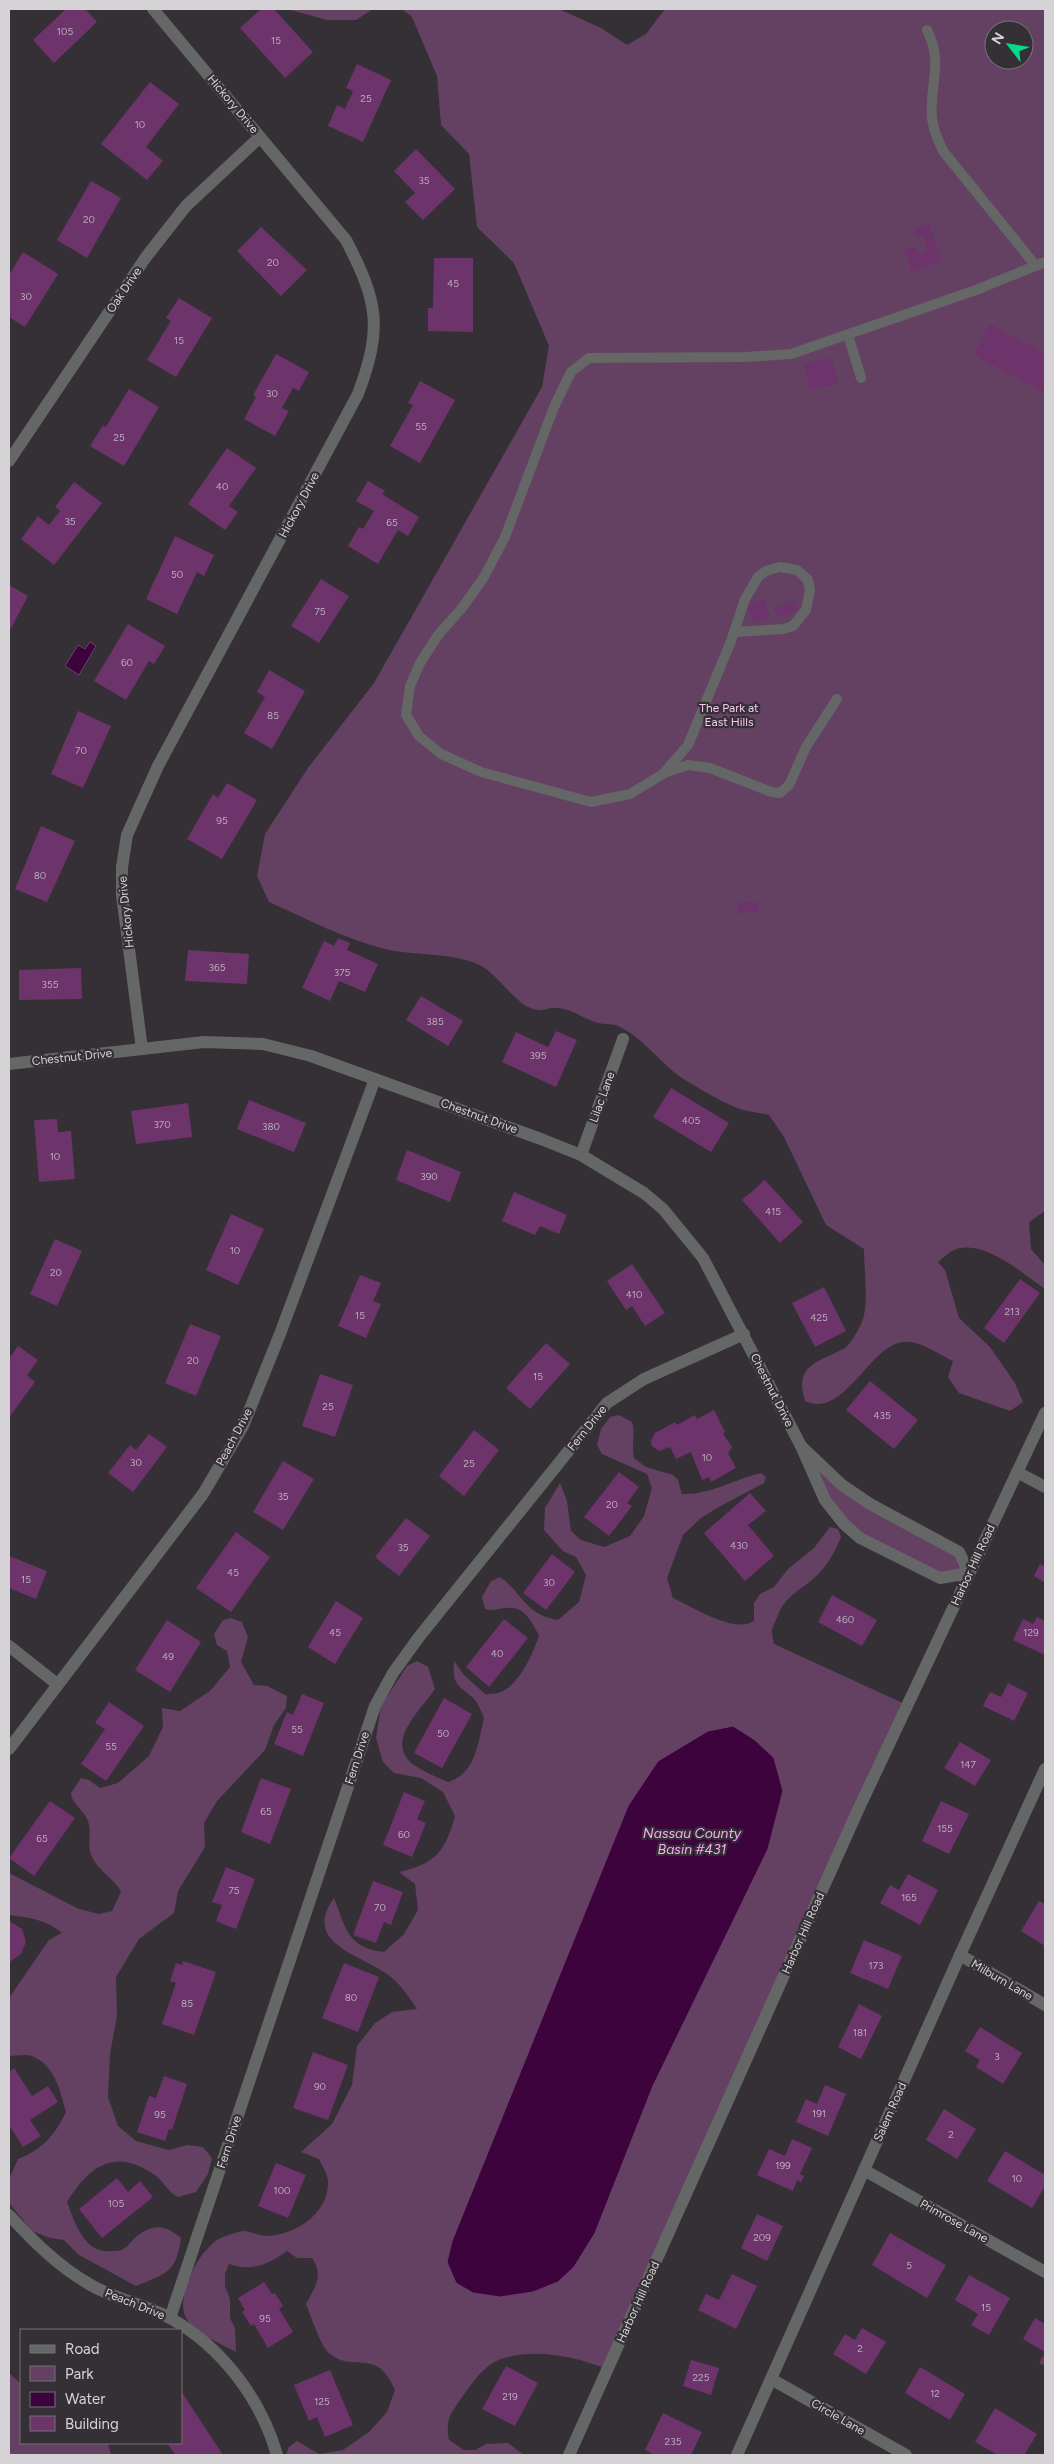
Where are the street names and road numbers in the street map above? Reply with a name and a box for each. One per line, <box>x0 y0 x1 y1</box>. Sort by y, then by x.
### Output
street label: Hickory Drive <box>204 72 262 136</box>
street label: Oak Drive <box>104 264 145 315</box>
street label: Hickory Drive <box>276 470 322 540</box>
street label: Hickory Drive <box>115 875 137 949</box>
street label: Chestnut Drive <box>31 1046 113 1068</box>
street label: Lilac Lane <box>586 1069 618 1124</box>
street label: Chestnut Drive <box>439 1096 520 1137</box>
street label: Chestnut Drive <box>747 1351 797 1430</box>
street label: Fern Drive <box>564 1402 610 1454</box>
street label: Peach Drive <box>213 1405 255 1468</box>
street label: Harbor Hill Road <box>948 1522 998 1608</box>
street label: Fern Drive <box>342 1730 372 1786</box>
street label: Harbor Hill Road <box>779 1890 827 1976</box>
street label: Milburn Lane <box>969 1957 1036 2003</box>
street label: Salem Road <box>871 2080 909 2144</box>
street label: Fern Drive <box>214 2114 244 2170</box>
street label: Primrose Lane <box>918 2197 991 2246</box>
street label: Harbor Hill Road <box>614 2259 662 2345</box>
street label: Peach Drive <box>103 2286 167 2323</box>
street label: Circle Lane <box>809 2396 868 2438</box>

